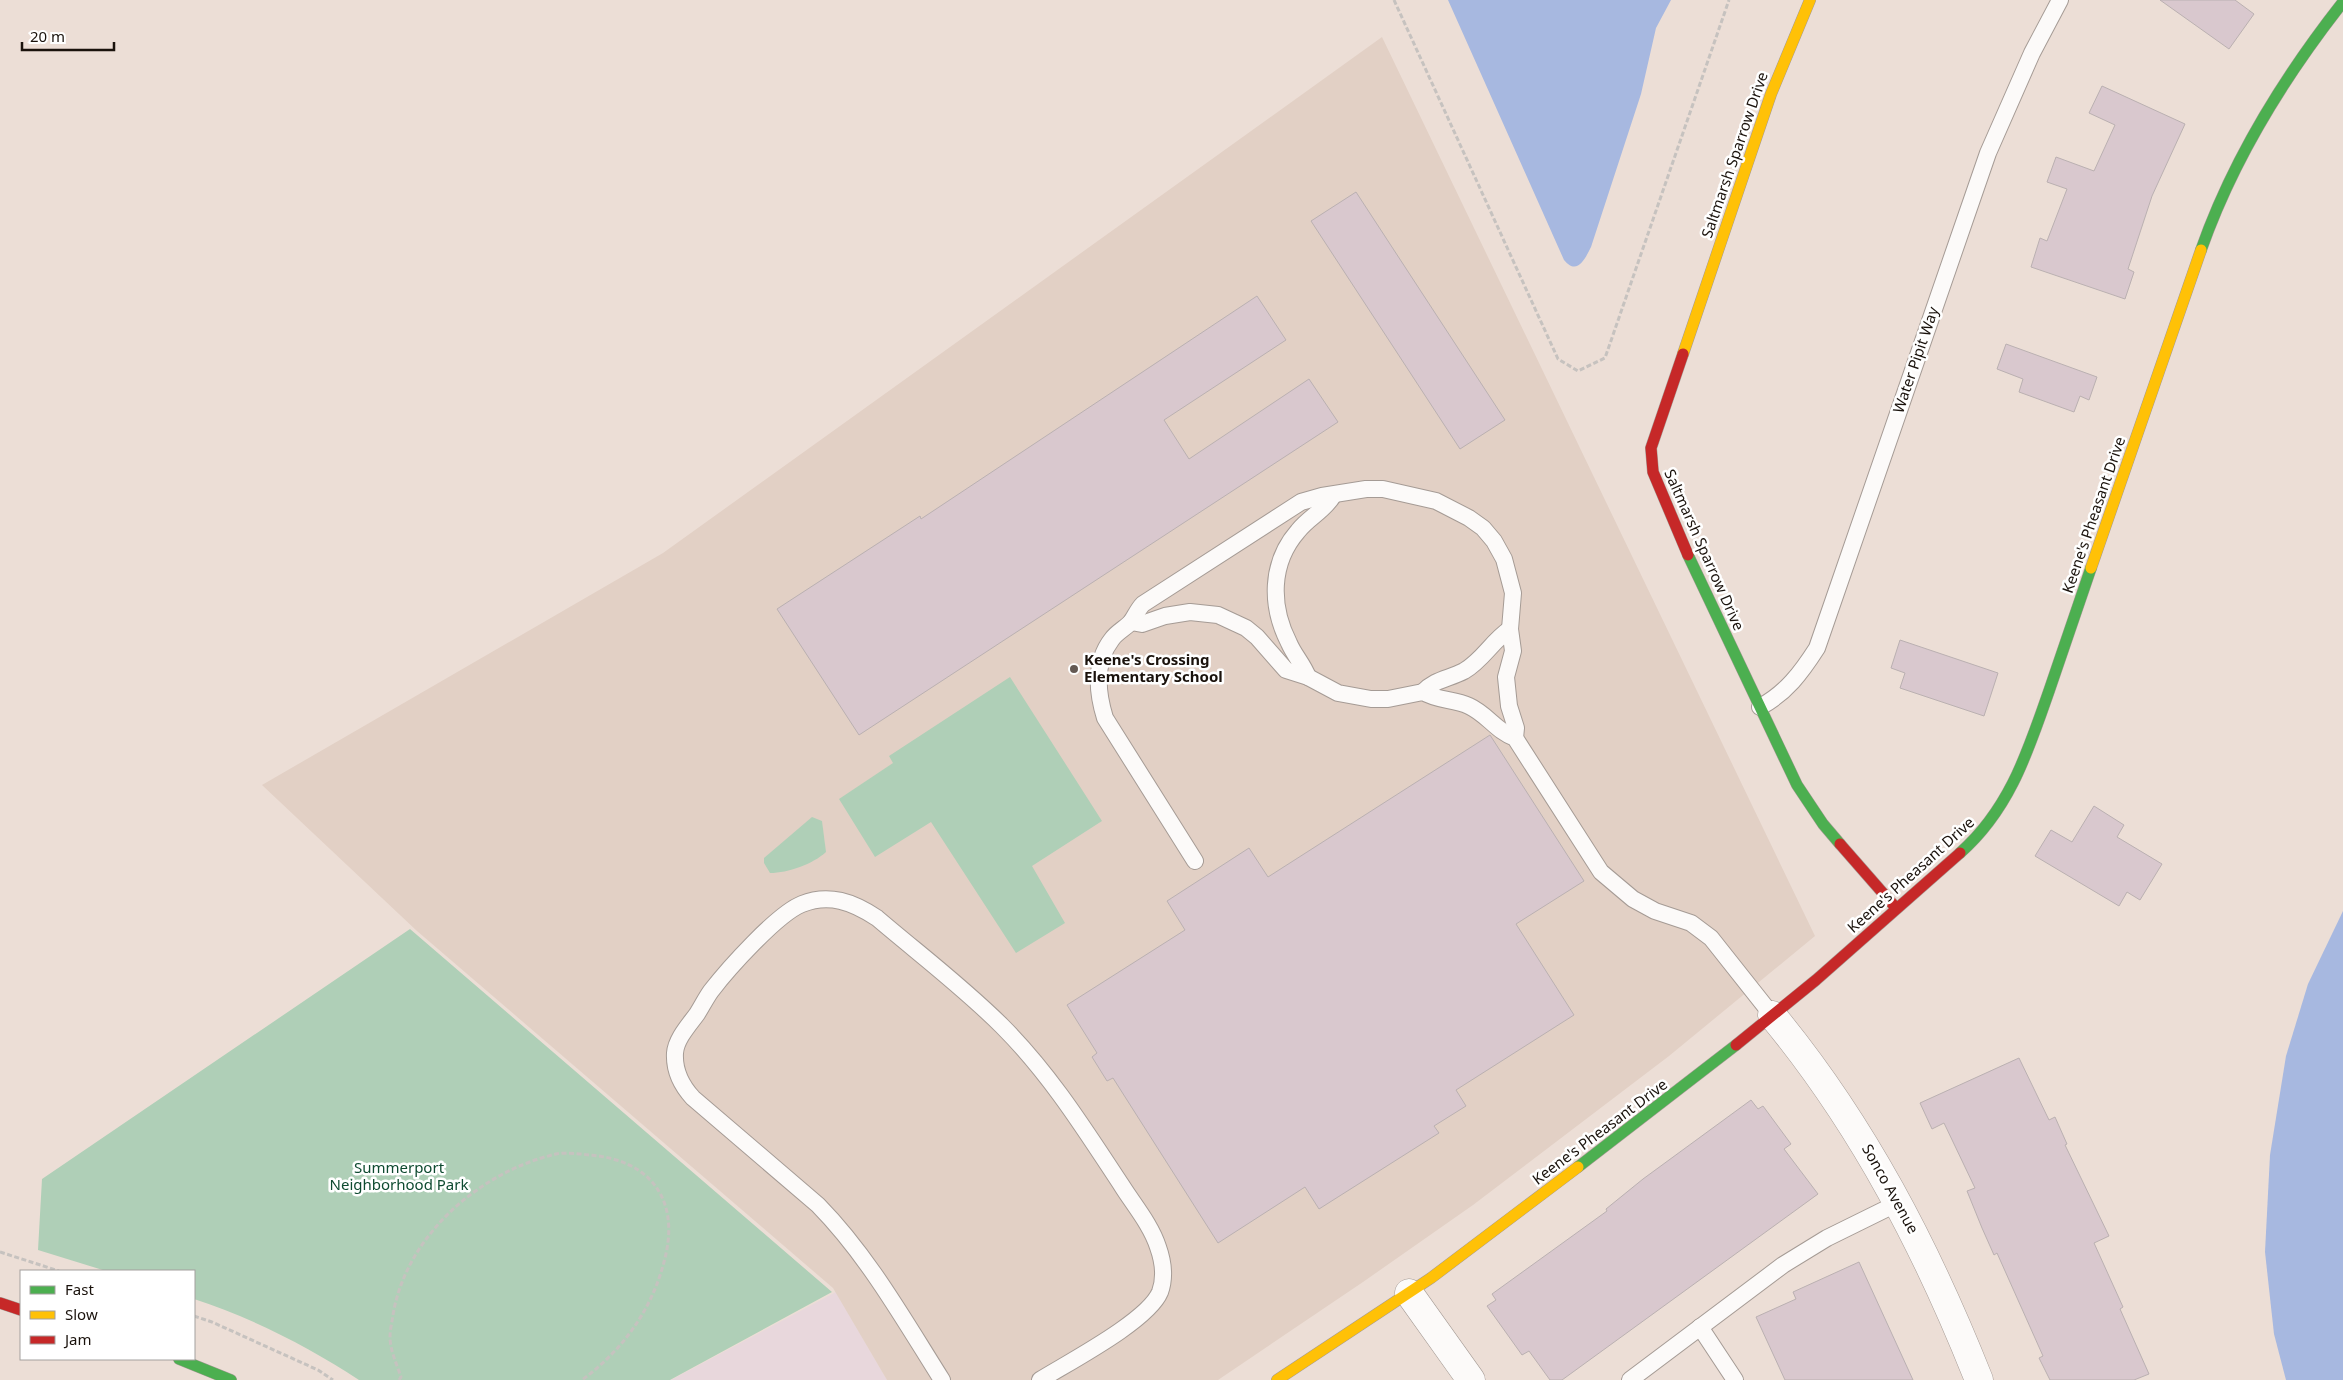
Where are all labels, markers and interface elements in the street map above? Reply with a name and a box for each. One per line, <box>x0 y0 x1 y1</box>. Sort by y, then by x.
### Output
scale bar <box>22 20 115 52</box>
text: 20 m <box>30 26 65 46</box>
street label: Saltmarsh Sparrow Drive <box>1696 69 1772 240</box>
street label: Water Pipit Way <box>1888 304 1943 415</box>
street label: Keene's Pheasant Drive <box>2057 434 2129 596</box>
street label: Saltmarsh Sparrow Drive <box>1660 466 1750 633</box>
place label: Keene's Crossing Elementary School <box>1084 649 1223 686</box>
marker: Keene's Crossing Elementary School <box>1068 663 1080 675</box>
street label: Keene's Pheasant Drive <box>1843 812 1978 937</box>
street label: Keene's Pheasant Drive <box>1528 1074 1671 1189</box>
street label: Sonco Avenue <box>1858 1140 1924 1237</box>
park label: Summerport Neighborhood Park <box>330 1157 468 1194</box>
legend <box>20 1270 195 1360</box>
text: Fast <box>65 1279 94 1299</box>
text: Slow <box>65 1304 98 1324</box>
text: Jam <box>63 1329 92 1349</box>

